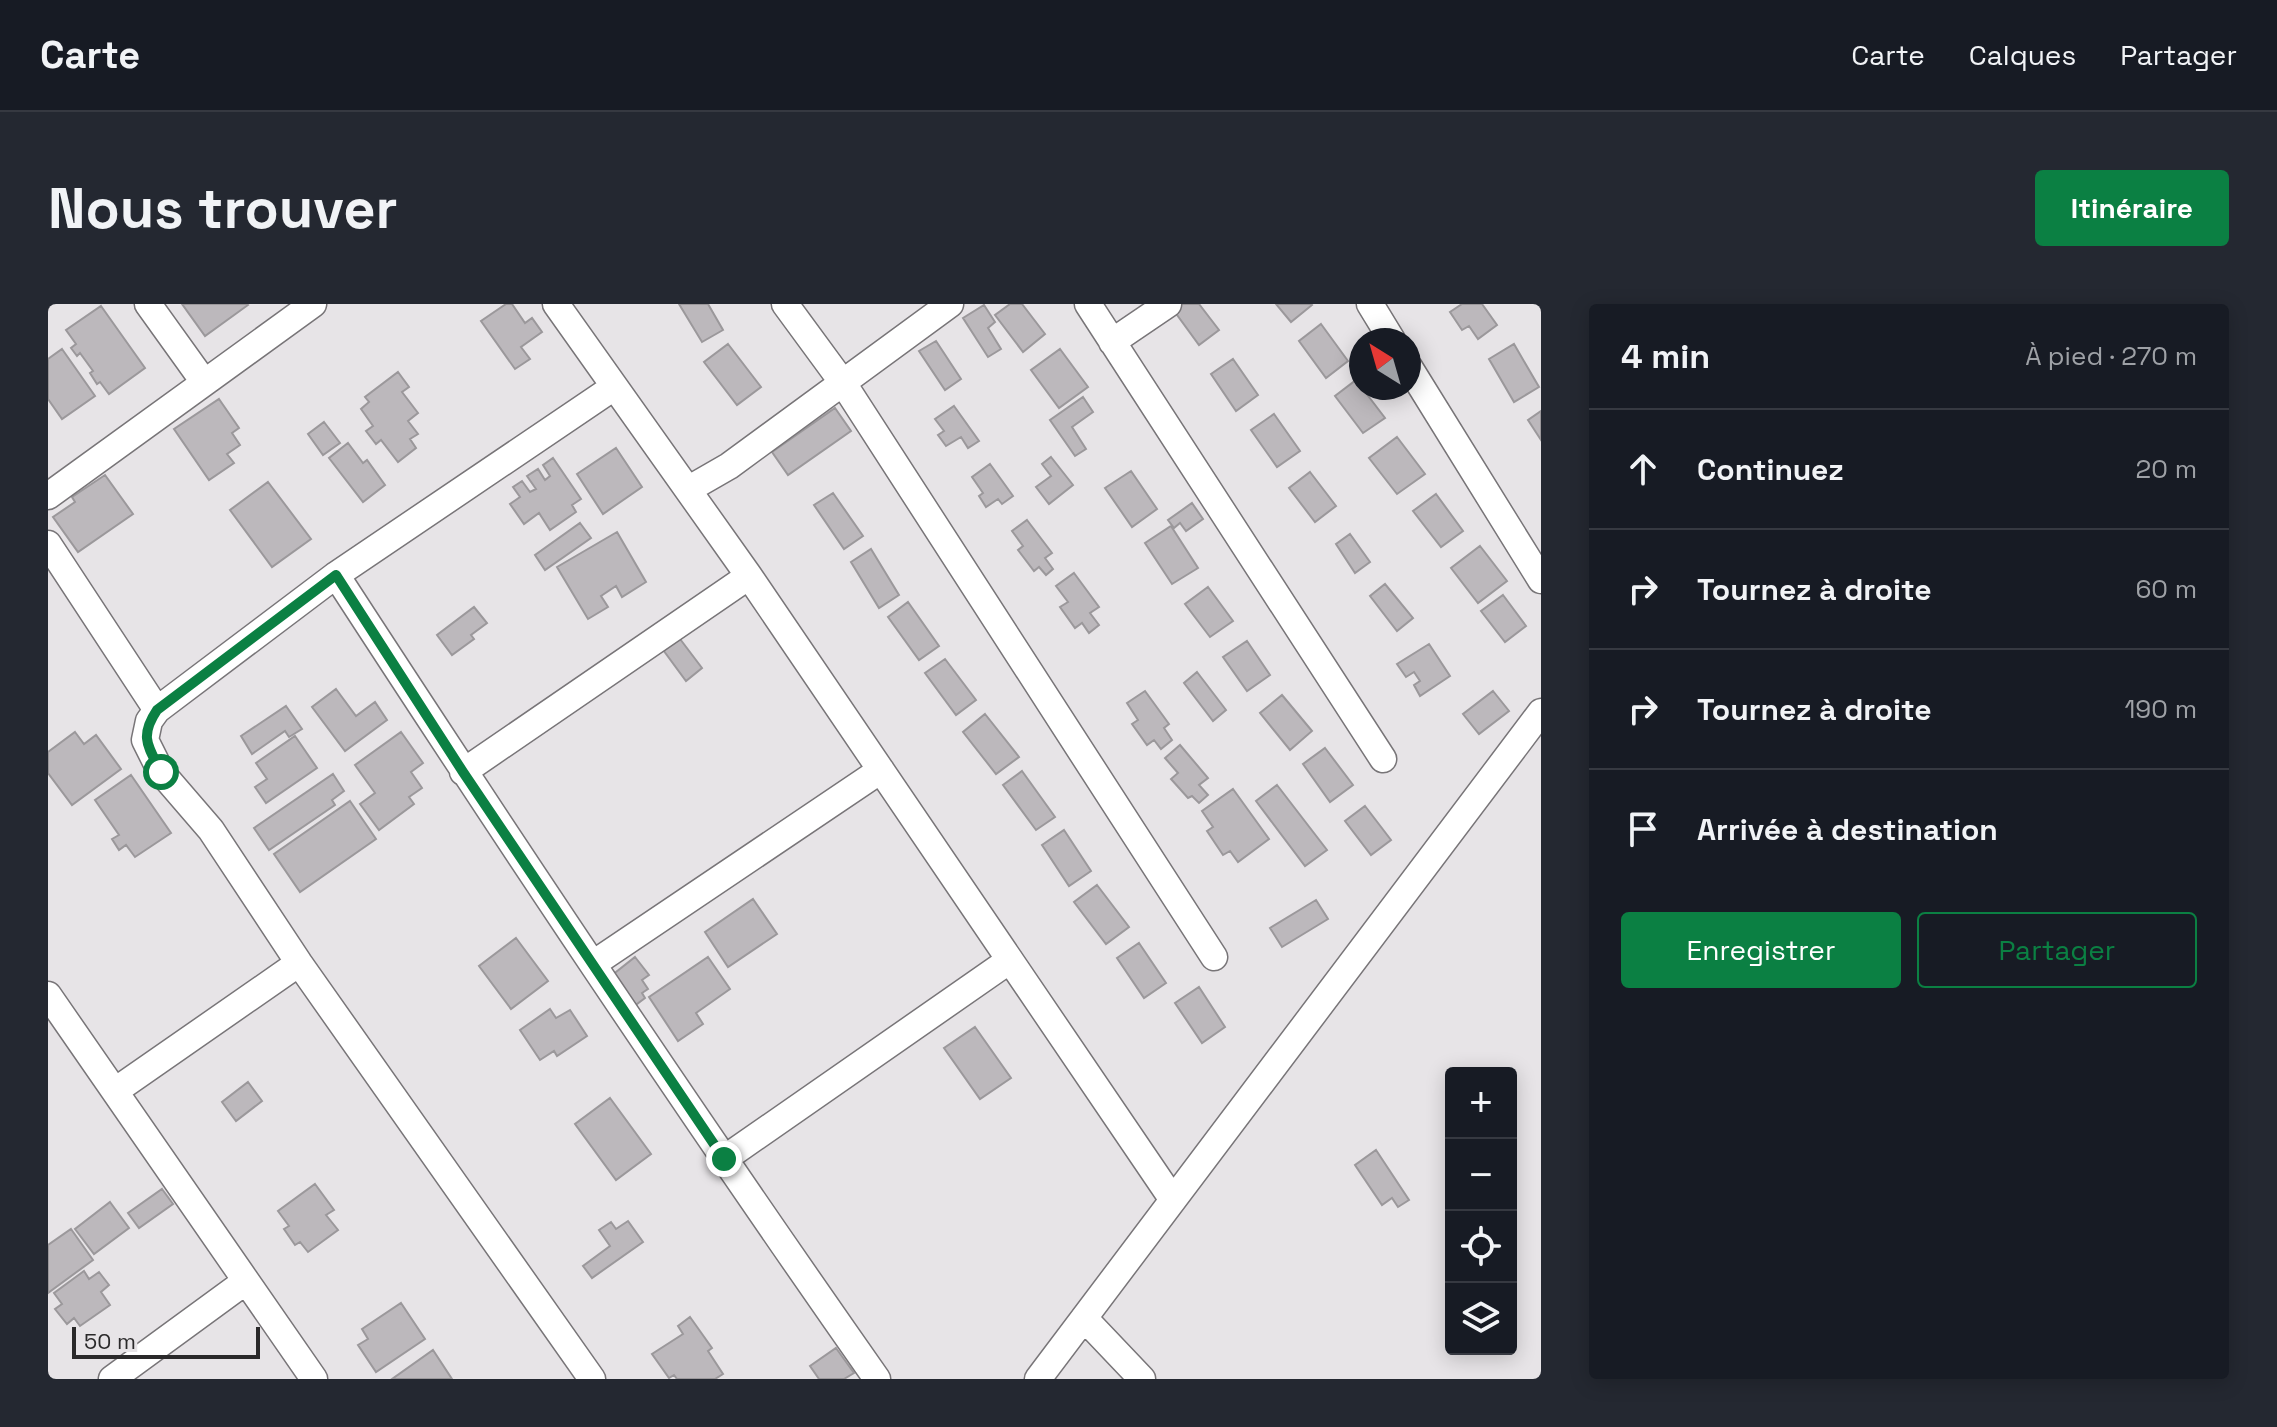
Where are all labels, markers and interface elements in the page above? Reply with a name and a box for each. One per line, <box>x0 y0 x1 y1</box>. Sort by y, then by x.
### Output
text: Carte <box>40 31 140 79</box>
text: Carte <box>1851 37 1925 73</box>
text: Calques <box>1969 37 2076 73</box>
text: Partager <box>2120 37 2237 73</box>
button: Itinéraire <box>2035 170 2229 246</box>
text: Nous trouver <box>48 173 398 244</box>
north arrow <box>1349 328 1421 400</box>
text: 4 min <box>1621 335 1710 378</box>
text: À pied · 270 m <box>2025 339 2197 373</box>
icon: ahead <box>1621 447 1665 491</box>
text: Continuez <box>1697 450 1844 489</box>
text: 20 m <box>2136 452 2197 486</box>
icon: right <box>1621 567 1665 611</box>
text: Tournez à droite <box>1697 570 1931 609</box>
text: 60 m <box>2135 572 2197 606</box>
icon: right <box>1621 687 1665 731</box>
text: Tournez à droite <box>1697 690 1931 729</box>
text: 190 m <box>2125 692 2197 726</box>
route start <box>143 754 179 790</box>
icon: arrive <box>1621 807 1665 851</box>
text: Arrivée à destination <box>1697 810 1998 849</box>
button: Enregistrer <box>1621 912 1901 988</box>
button: Partager <box>1917 912 2197 988</box>
map controls <box>1445 1067 1517 1355</box>
button: + <box>1445 1067 1517 1139</box>
button: − <box>1445 1139 1517 1211</box>
route end <box>706 1141 742 1177</box>
button: locate <box>1445 1211 1517 1283</box>
button: layers <box>1445 1283 1517 1355</box>
scale bar <box>72 1323 260 1359</box>
text: 50 m <box>84 1327 136 1355</box>

